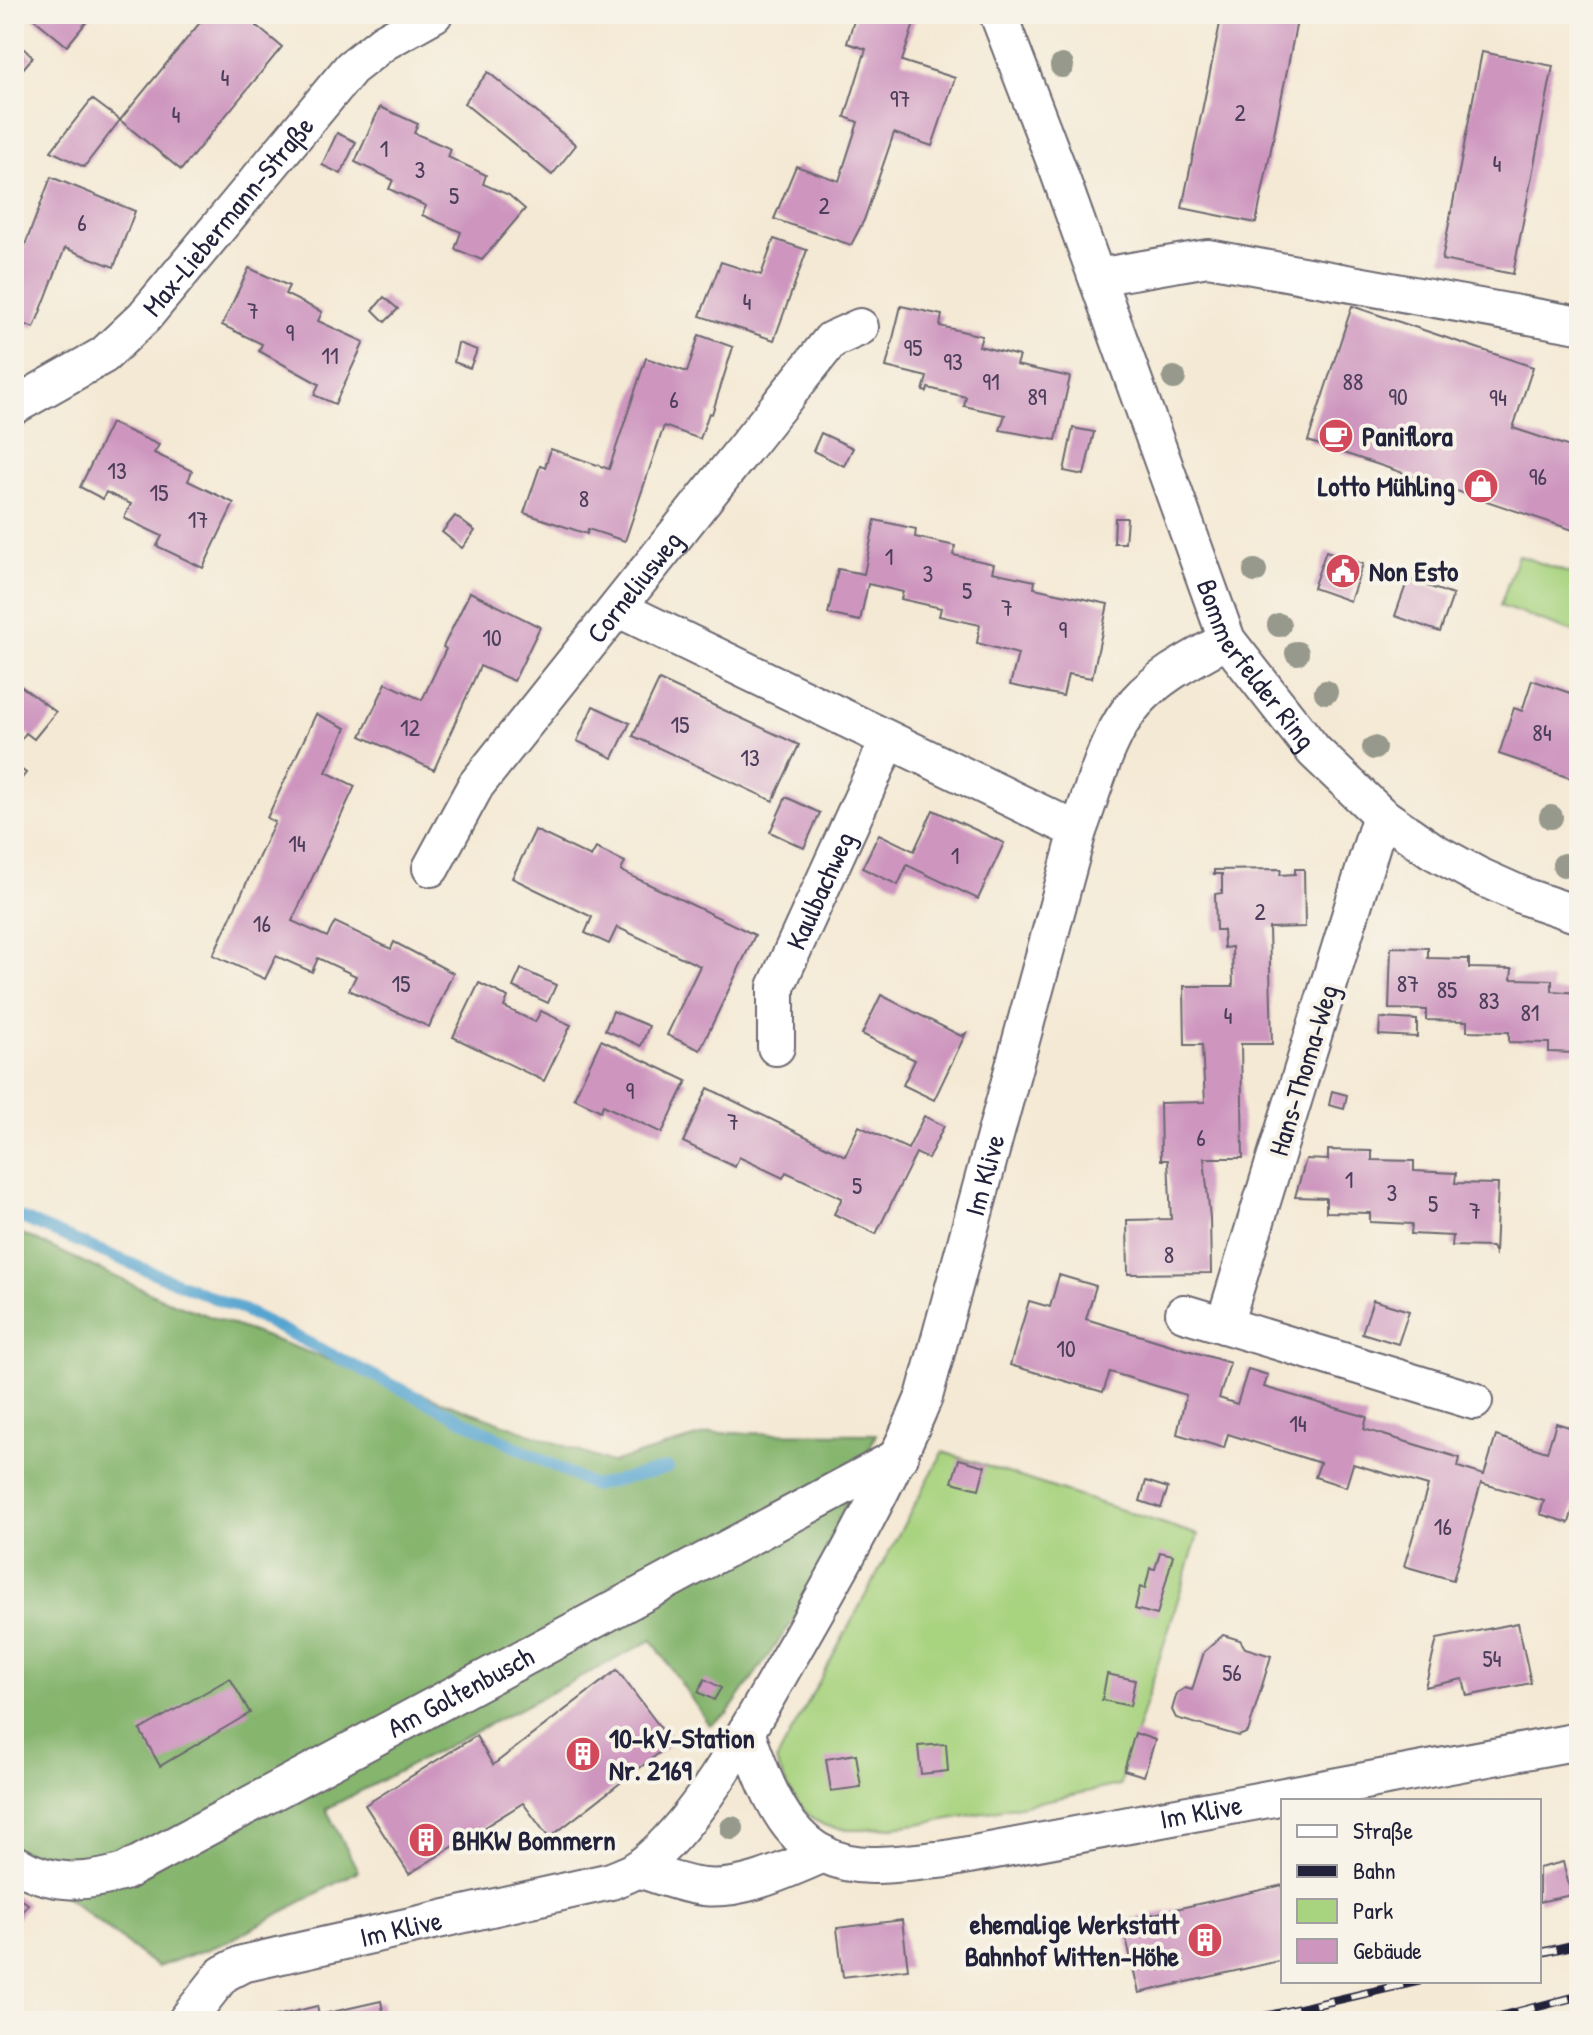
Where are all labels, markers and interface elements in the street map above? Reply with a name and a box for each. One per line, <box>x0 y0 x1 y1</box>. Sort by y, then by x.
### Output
house number: 4 <box>221 61 230 93</box>
house number: 97 <box>890 82 910 114</box>
house number: 2 <box>1234 96 1246 128</box>
house number: 4 <box>172 98 181 130</box>
street label: Max-Liebermann-Straße <box>134 108 322 324</box>
house number: 1 <box>380 132 388 164</box>
house number: 4 <box>1493 147 1502 179</box>
house number: 3 <box>415 153 425 185</box>
house number: 5 <box>449 179 459 211</box>
house number: 2 <box>818 189 830 221</box>
house number: 6 <box>77 206 87 238</box>
house number: 4 <box>743 285 752 317</box>
house number: 7 <box>247 294 259 326</box>
house number: 9 <box>286 316 295 348</box>
house number: 95 <box>904 331 922 363</box>
house number: 11 <box>321 339 339 371</box>
house number: 93 <box>943 345 963 377</box>
house number: 91 <box>982 365 1000 397</box>
house number: 88 <box>1343 365 1363 397</box>
house number: 89 <box>1027 380 1047 412</box>
house number: 90 <box>1388 380 1408 412</box>
house number: 94 <box>1489 381 1507 413</box>
house number: 6 <box>669 383 679 415</box>
cafe icon: Paniflora <box>1317 417 1355 455</box>
place label: Paniflora <box>1362 417 1453 455</box>
house number: 13 <box>107 454 127 486</box>
house number: 96 <box>1529 460 1547 492</box>
place label: Lotto Mühling <box>1318 467 1455 506</box>
shop icon: Lotto Mühling <box>1462 467 1500 505</box>
house number: 15 <box>150 476 168 508</box>
house number: 8 <box>579 482 589 514</box>
house number: 17 <box>188 503 208 535</box>
street label: Corneliusweg <box>578 523 691 651</box>
house number: 1 <box>885 540 893 572</box>
public building icon: Non Esto <box>1324 552 1362 590</box>
place label: Non Esto <box>1369 552 1459 590</box>
house number: 3 <box>923 557 933 589</box>
house number: 5 <box>962 574 972 606</box>
street label: Bommerfelder Ring <box>1188 574 1325 757</box>
house number: 7 <box>1001 591 1013 623</box>
house number: 9 <box>1059 613 1068 645</box>
house number: 10 <box>482 621 502 653</box>
house number: 15 <box>671 708 689 740</box>
house number: 12 <box>400 711 420 743</box>
house number: 84 <box>1532 716 1552 748</box>
house number: 13 <box>740 741 760 773</box>
street label: Kaulbachweg <box>777 825 863 956</box>
house number: 14 <box>288 827 306 859</box>
house number: 1 <box>951 839 959 871</box>
house number: 2 <box>1254 895 1266 927</box>
house number: 16 <box>253 907 271 939</box>
house number: 15 <box>392 967 410 999</box>
house number: 87 <box>1397 967 1419 999</box>
house number: 85 <box>1437 973 1457 1005</box>
street label: Hans-Thoma-Weg <box>1259 980 1347 1160</box>
house number: 83 <box>1478 984 1500 1016</box>
house number: 81 <box>1520 996 1540 1028</box>
house number: 4 <box>1224 999 1233 1031</box>
house number: 9 <box>626 1074 635 1106</box>
house number: 7 <box>727 1105 739 1137</box>
house number: 6 <box>1196 1121 1206 1153</box>
street label: Im Klive <box>955 1130 1014 1220</box>
house number: 1 <box>1345 1163 1353 1195</box>
house number: 5 <box>852 1169 862 1201</box>
house number: 3 <box>1387 1176 1397 1208</box>
house number: 5 <box>1428 1187 1438 1219</box>
house number: 7 <box>1469 1194 1481 1226</box>
house number: 8 <box>1164 1238 1174 1270</box>
house number: 10 <box>1056 1332 1076 1364</box>
house number: 14 <box>1289 1407 1307 1439</box>
house number: 16 <box>1434 1510 1452 1542</box>
street label: Am Goltenbusch <box>381 1637 541 1746</box>
house number: 54 <box>1482 1642 1502 1674</box>
house number: 56 <box>1222 1656 1242 1688</box>
place label: 10-kV-Station Nr. 2169 <box>609 1719 755 1789</box>
building icon: 10-kV-Station Nr. 2169 <box>564 1735 602 1773</box>
street label: Im Klive <box>1157 1785 1245 1838</box>
legend <box>1281 1799 1541 1983</box>
text: Straße <box>1353 1814 1414 1846</box>
building icon: BHKW Bommern <box>407 1821 445 1859</box>
place label: BHKW Bommern <box>452 1821 616 1859</box>
text: Bahn <box>1353 1854 1396 1886</box>
text: Park <box>1353 1894 1393 1926</box>
street label: Im Klive <box>356 1901 445 1956</box>
place label: ehemalige Werkstatt Bahnhof Witten-Höhe <box>965 1905 1180 1975</box>
building icon: ehemalige Werkstatt Bahnhof Witten-Höhe <box>1186 1921 1224 1959</box>
text: Gebäude <box>1353 1934 1422 1966</box>

